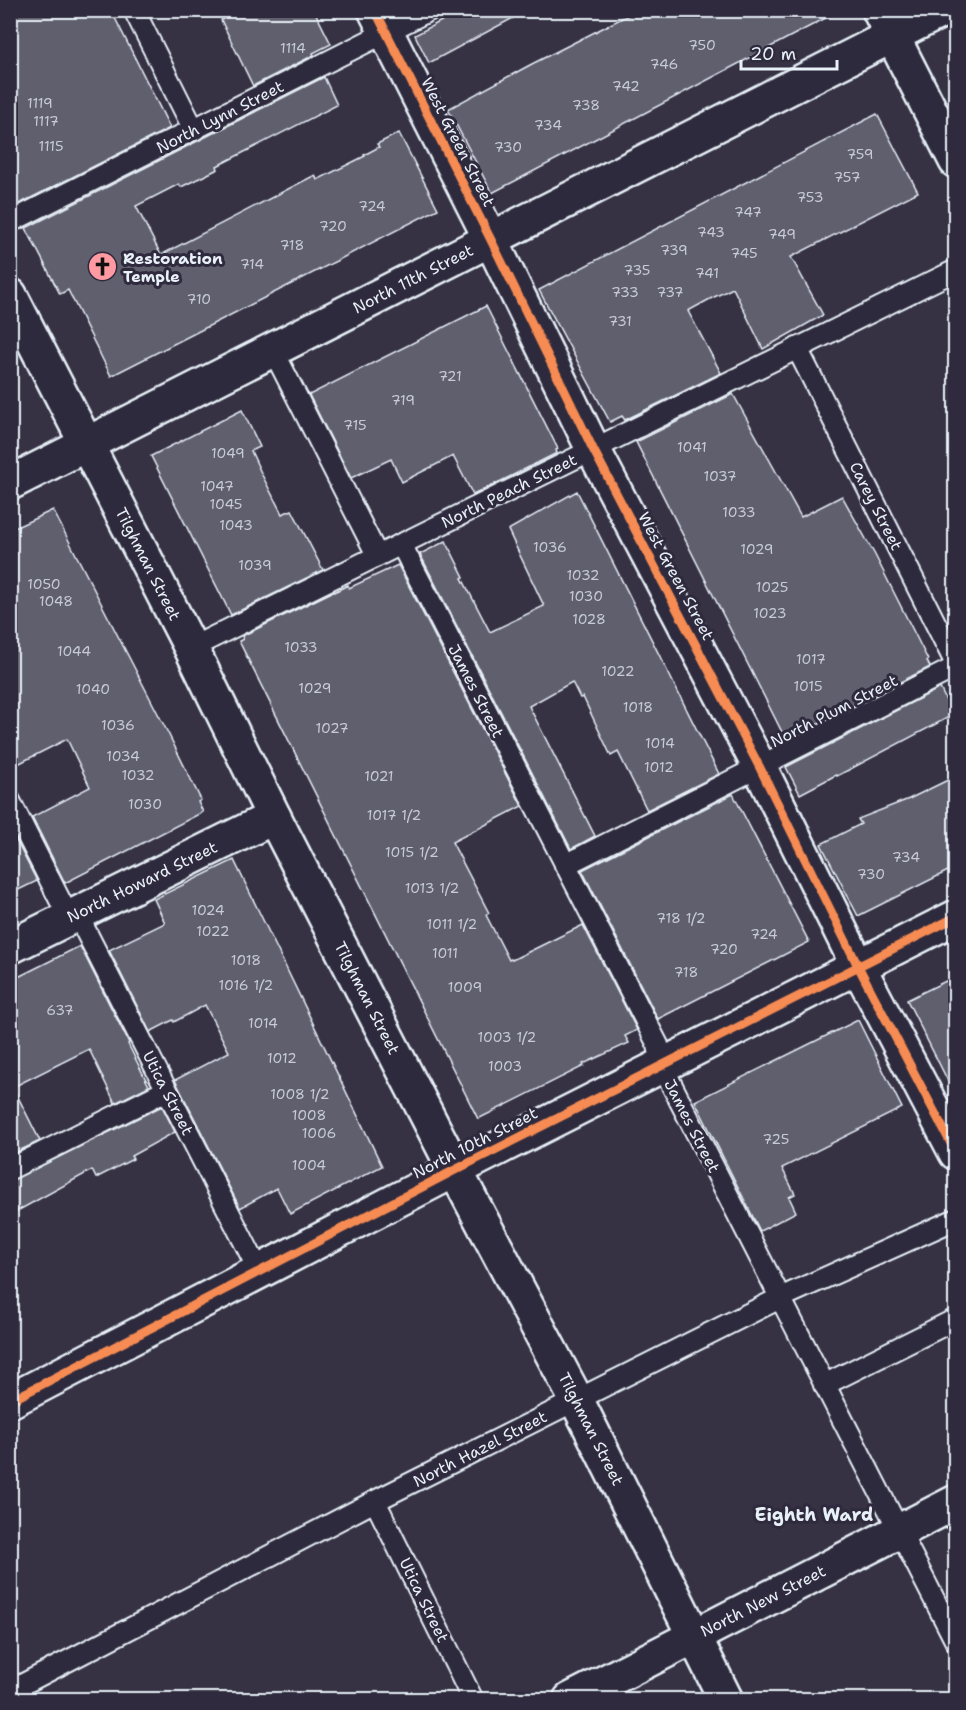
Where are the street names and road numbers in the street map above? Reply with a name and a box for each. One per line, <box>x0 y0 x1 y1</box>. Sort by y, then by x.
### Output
street label: West Green Street <box>416 74 500 210</box>
street label: North Lynn Street <box>153 76 287 158</box>
street label: North 11th Street <box>349 240 477 318</box>
street label: North Peach Street <box>438 449 580 533</box>
street label: Carey Street <box>845 458 907 554</box>
street label: Tilghman Street <box>110 504 186 624</box>
street label: West Green Street <box>633 508 719 644</box>
street label: James Street <box>443 641 509 741</box>
street label: North Plum Street <box>767 670 901 752</box>
street label: North Howard Street <box>63 836 221 928</box>
street label: Tilghman Street <box>329 938 405 1058</box>
street label: Utica Street <box>138 1047 198 1139</box>
street label: James Street <box>659 1076 725 1176</box>
street label: North 10th Street <box>409 1102 541 1184</box>
street label: Tilghman Street <box>553 1369 629 1489</box>
street label: North Hazel Street <box>409 1406 551 1492</box>
street label: Utica Street <box>394 1554 454 1646</box>
street label: North New Street <box>697 1560 829 1642</box>

